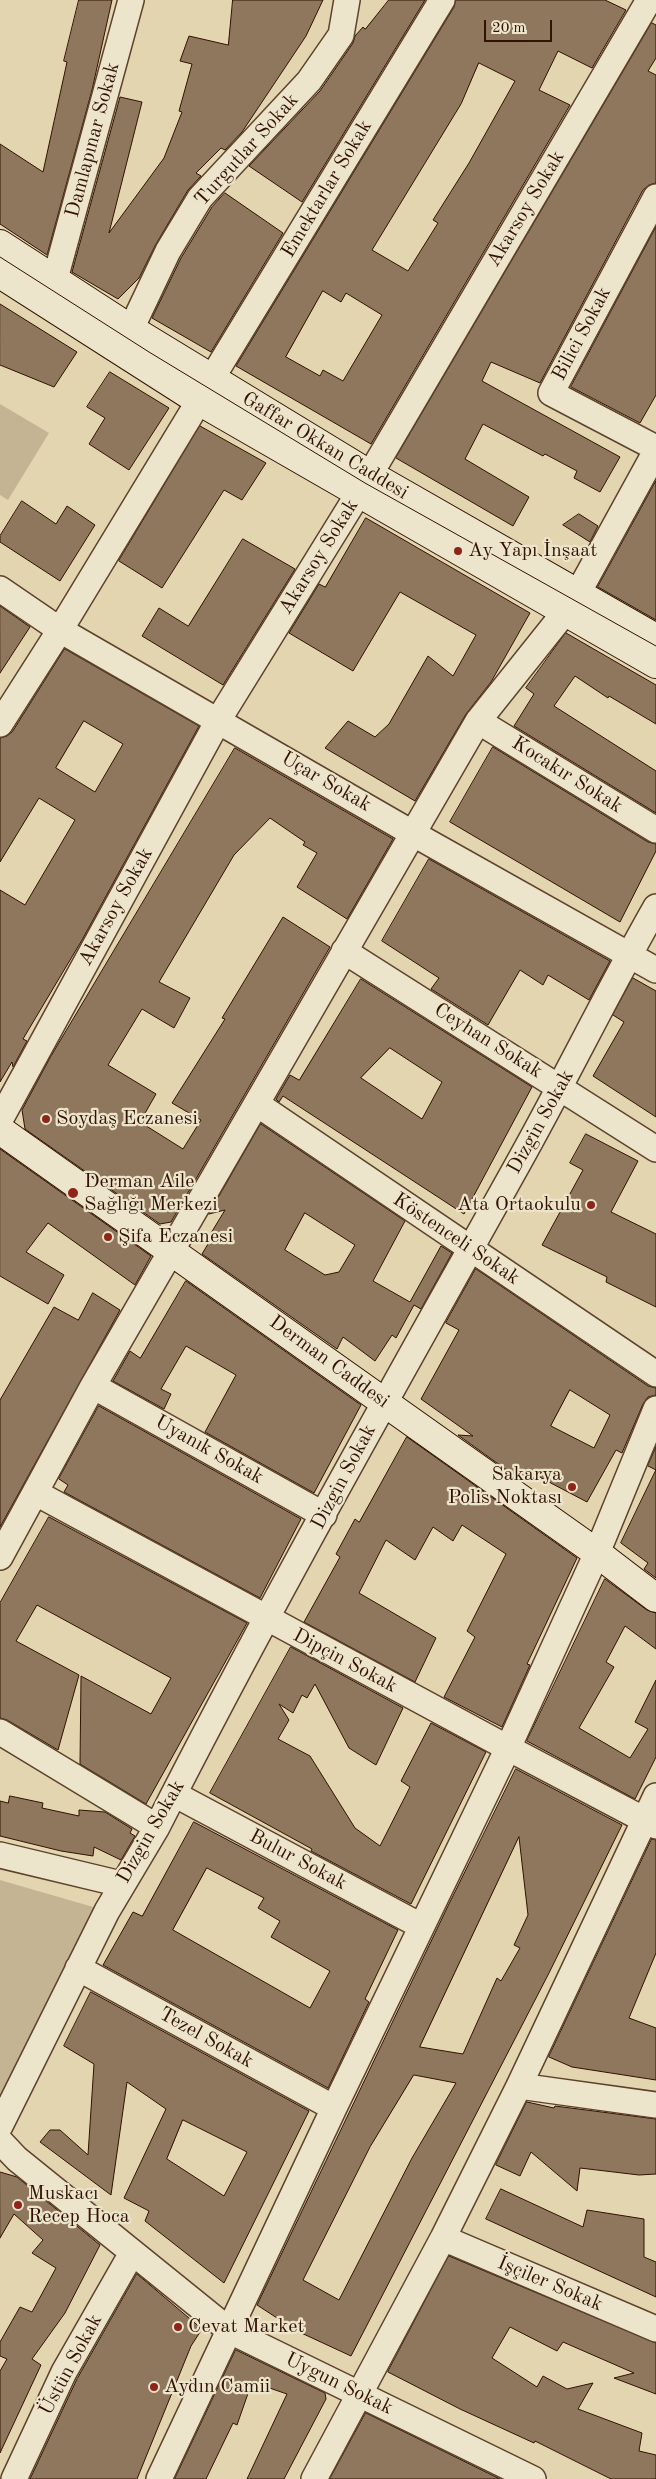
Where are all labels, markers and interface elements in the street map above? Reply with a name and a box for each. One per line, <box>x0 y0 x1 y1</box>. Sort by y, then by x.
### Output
scale bar <box>486 10 554 42</box>
text: 20 m <box>492 21 526 36</box>
street label: Damlapınar Sokak <box>61 60 125 220</box>
street label: Turgutlar Sokak <box>190 89 304 211</box>
street label: Emektarlar Sokak <box>276 116 378 262</box>
street label: Akarsoy Sokak <box>482 146 570 272</box>
street label: Bilici Sokak <box>547 283 617 385</box>
street label: Gaffar Okkan Caddesi <box>238 387 412 505</box>
street label: Akarsoy Sokak <box>274 495 364 619</box>
place label: Ay Yapı İnşaat <box>468 539 597 563</box>
marker: Ay Yapı İnşaat <box>452 545 464 557</box>
street label: Kocakır Sokak <box>507 731 627 819</box>
street label: Uçar Sokak <box>277 747 375 817</box>
street label: Akarsoy Sokak <box>74 844 158 970</box>
street label: Ceyhan Sokak <box>429 998 547 1084</box>
street label: Dizgin Sokak <box>503 1066 579 1178</box>
place label: Soydaş Eczanesi <box>56 1107 198 1131</box>
marker: Soydaş Eczanesi <box>40 1113 52 1125</box>
place label: Derman Aile Sağlığı Merkezi <box>84 1170 218 1217</box>
marker: Derman Aile Sağlığı Merkezi <box>66 1186 80 1200</box>
street label: Köstenceli Sokak <box>388 1188 524 1290</box>
place label: Ata Ortaokulu <box>457 1193 581 1217</box>
marker: Ata Ortaokulu <box>585 1199 597 1211</box>
place label: Şifa Eczanesi <box>118 1225 233 1249</box>
marker: Şifa Eczanesi <box>102 1231 114 1243</box>
street label: Derman Caddesi <box>264 1310 394 1414</box>
street label: Uyanık Sokak <box>150 1410 268 1490</box>
street label: Dizgin Sokak <box>306 1420 382 1534</box>
place label: Sakarya Polis Noktası <box>448 1463 562 1510</box>
marker: Sakarya Polis Noktası <box>566 1481 578 1493</box>
street label: Dipçin Sokak <box>289 1623 401 1699</box>
street label: Dizgin Sokak <box>112 1776 190 1888</box>
street label: Bulur Sokak <box>245 1824 351 1896</box>
street label: Tezel Sokak <box>155 2002 257 2074</box>
place label: Muskacı Recep Hoca <box>28 2182 130 2229</box>
marker: Muskacı Recep Hoca <box>12 2199 24 2211</box>
street label: İşçiler Sokak <box>494 2251 606 2317</box>
street label: Üstün Sokak <box>34 2310 108 2420</box>
place label: Cevat Market <box>188 2315 304 2339</box>
marker: Cevat Market <box>172 2321 184 2333</box>
street label: Uygun Sokak <box>281 2348 397 2420</box>
place label: Aydın Camii <box>164 2375 270 2399</box>
marker: Aydın Camii <box>148 2381 160 2393</box>

